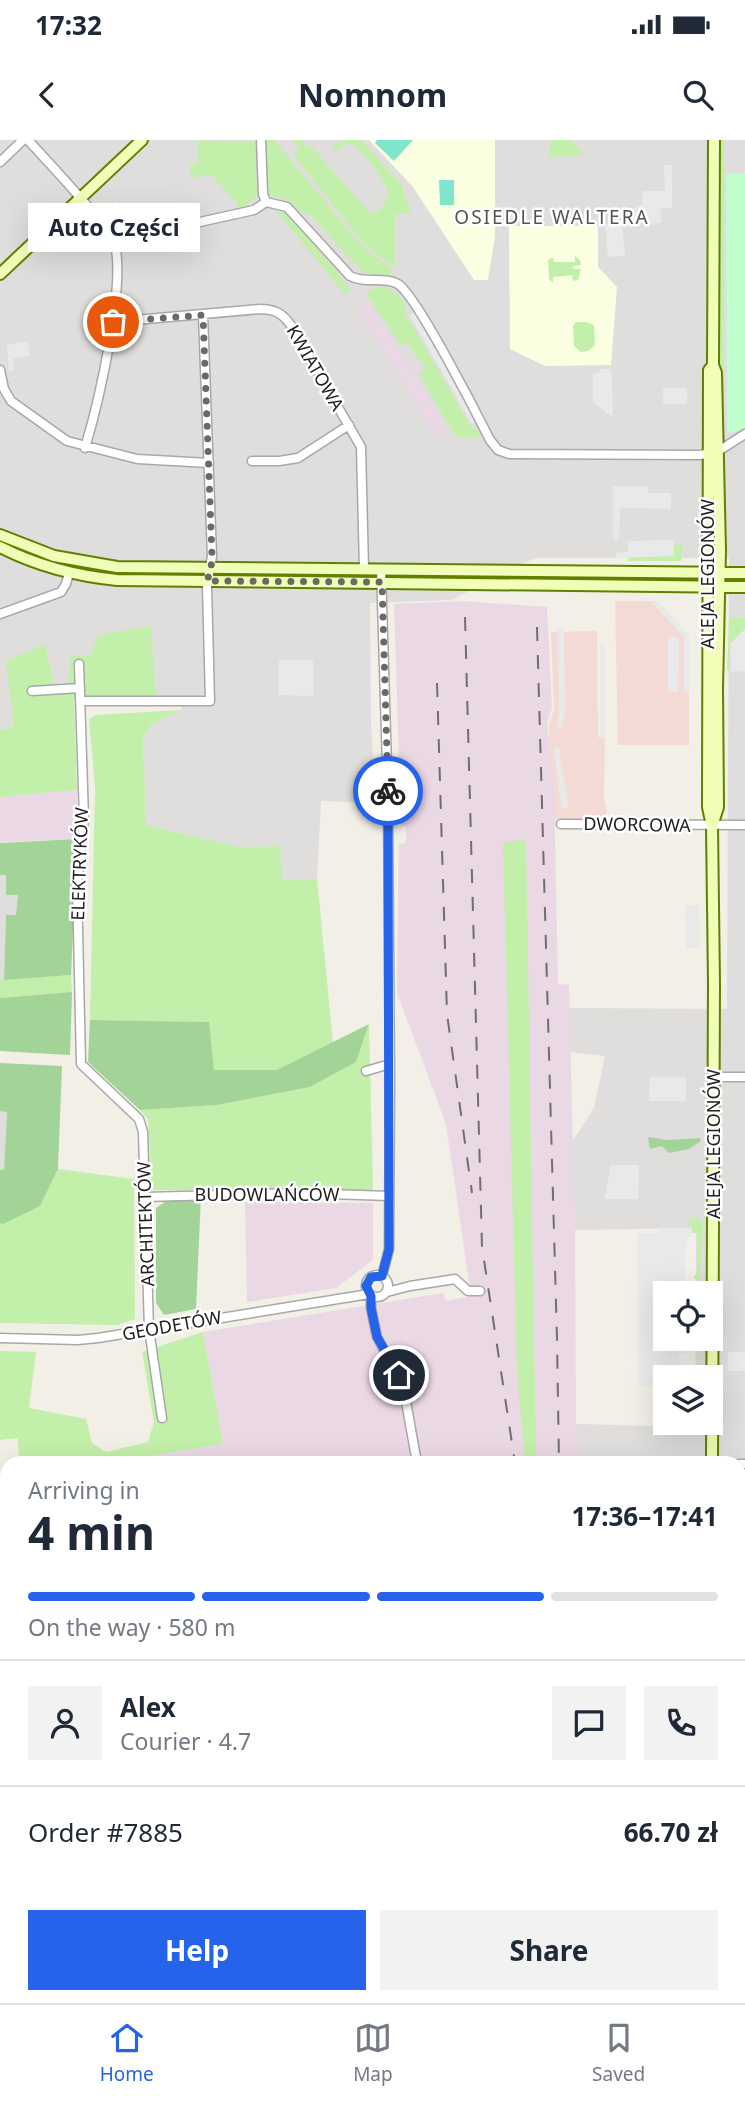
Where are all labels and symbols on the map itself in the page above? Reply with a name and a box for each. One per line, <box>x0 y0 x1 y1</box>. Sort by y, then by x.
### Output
callout: Auto Części <box>27 203 199 252</box>
district label: OSIEDLE WALTERA <box>454 204 650 230</box>
pin <box>83 292 143 352</box>
street label: KWIATOWA <box>282 320 350 415</box>
street label: ALEJA LEGIONÓW <box>695 499 719 649</box>
courier <box>353 756 423 826</box>
street label: ELEKTRYKÓW <box>65 807 93 921</box>
street label: DWORCOWA <box>583 811 691 837</box>
street label: ALEJA LEGIONÓW <box>701 1069 725 1219</box>
street label: ARCHITEKTÓW <box>131 1161 159 1287</box>
street label: BUDOWLAŃCÓW <box>195 1182 340 1206</box>
street label: GEODETÓW <box>120 1304 224 1346</box>
pin <box>369 1345 429 1405</box>

